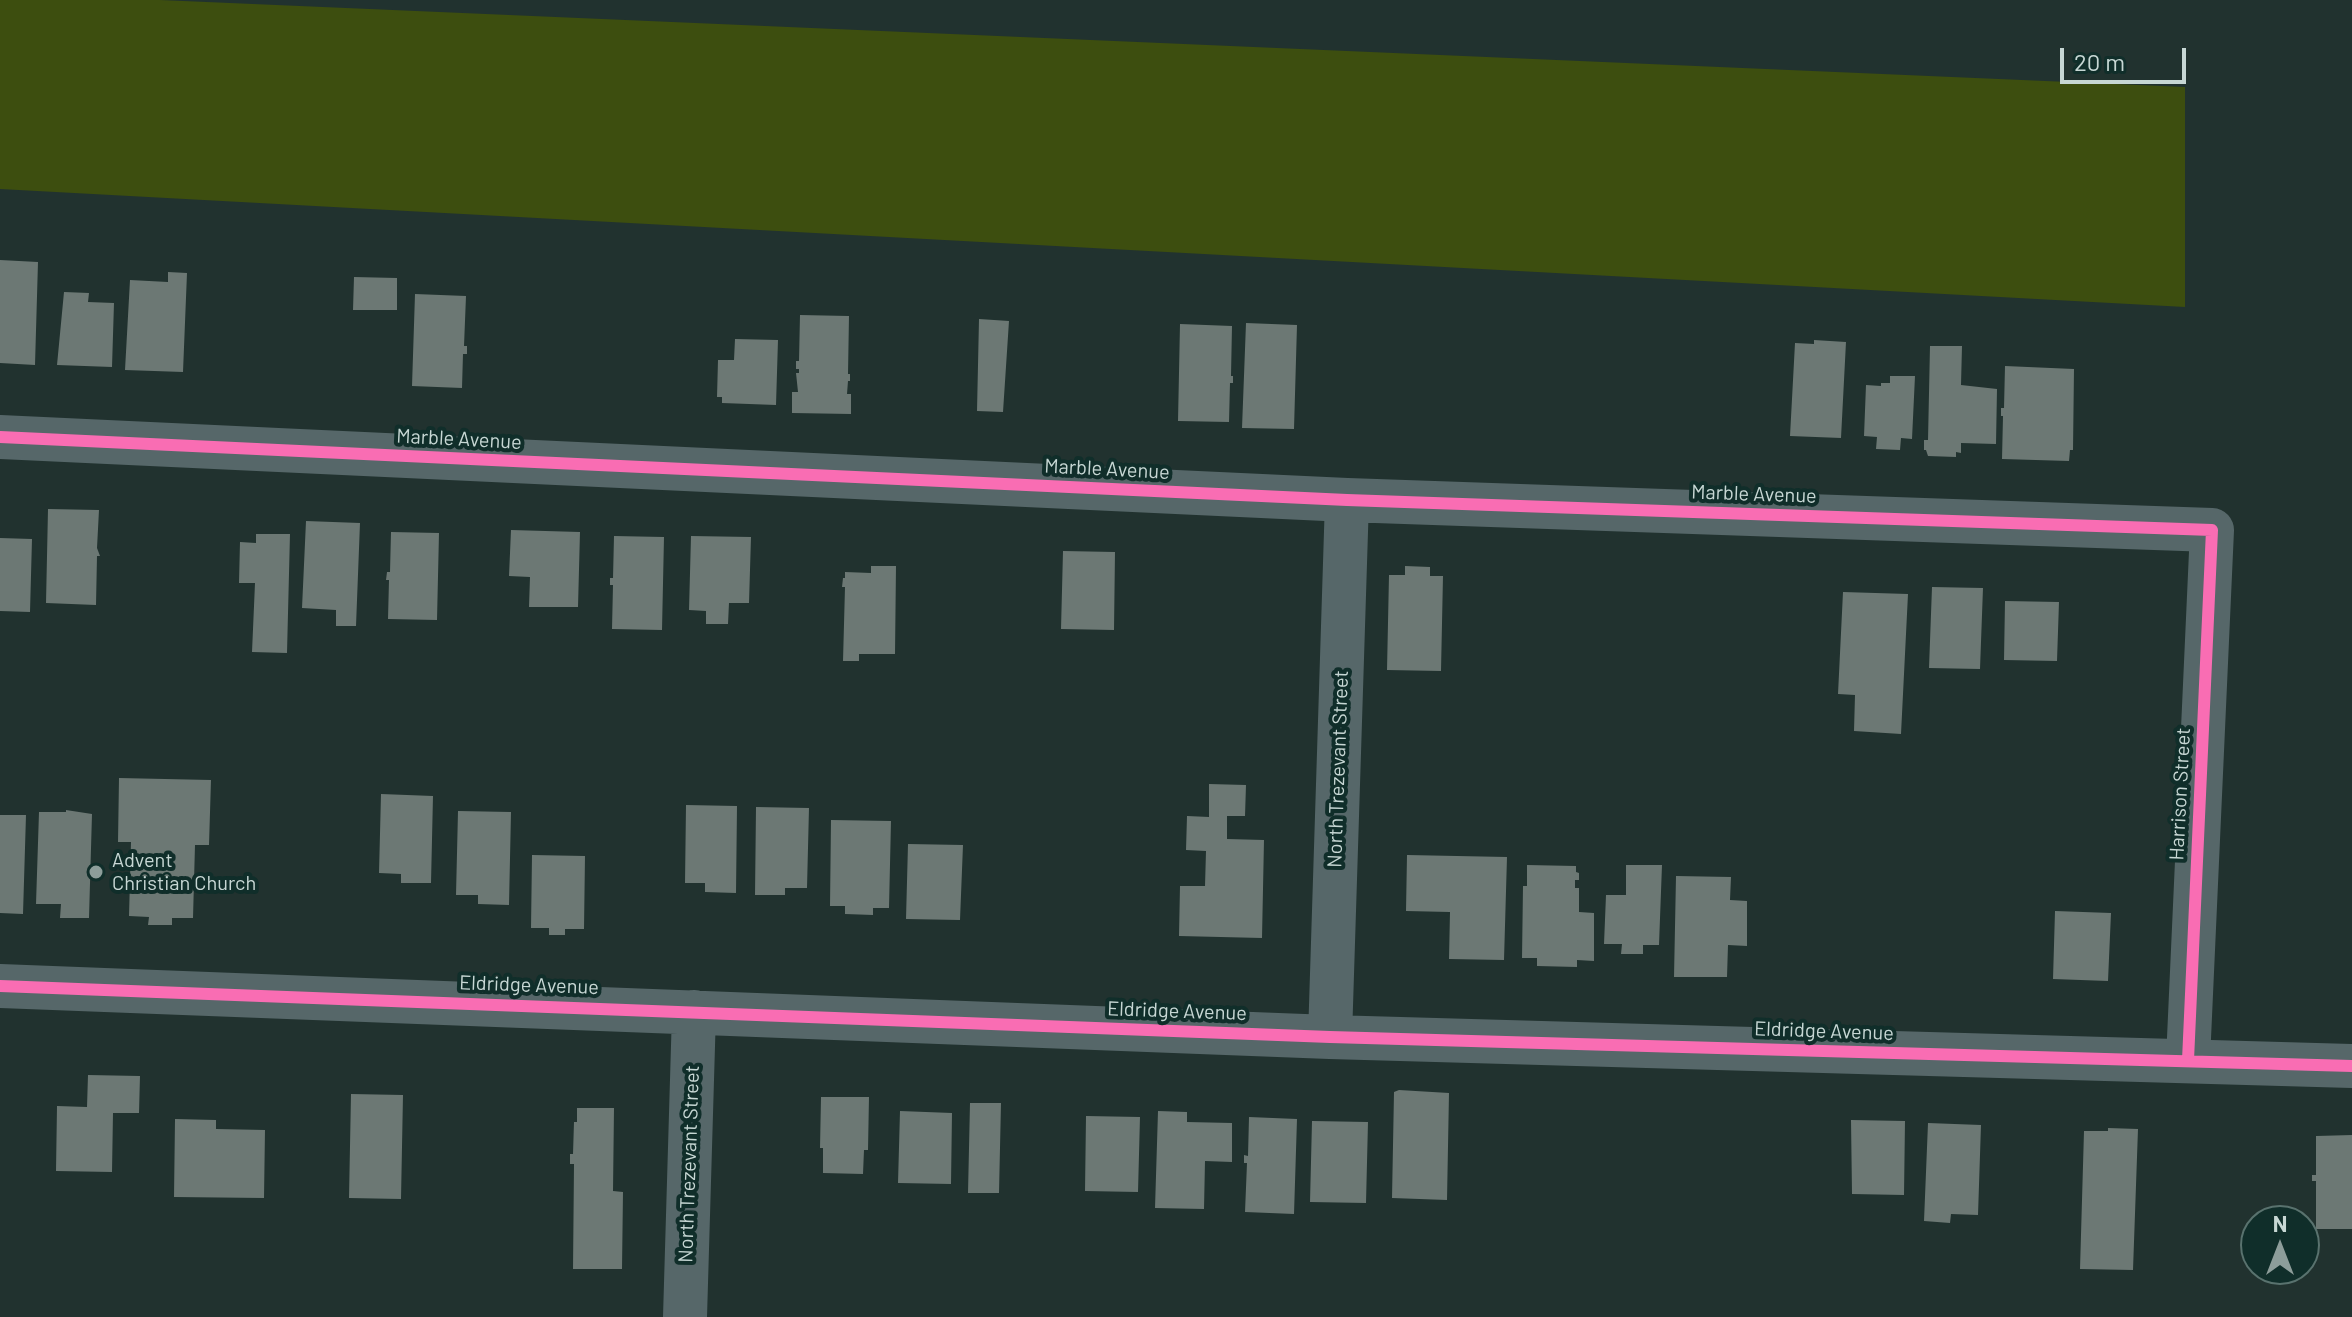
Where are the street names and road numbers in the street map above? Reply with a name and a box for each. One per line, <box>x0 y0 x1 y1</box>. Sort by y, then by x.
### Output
street label: Marble Avenue <box>396 424 522 454</box>
street label: Marble Avenue <box>1044 454 1170 484</box>
street label: Marble Avenue <box>1691 480 1817 508</box>
street label: North Trezevant Street <box>1323 670 1353 868</box>
street label: Harrison Street <box>2165 727 2195 861</box>
street label: Eldridge Avenue <box>459 971 599 999</box>
street label: Eldridge Avenue <box>1107 997 1247 1025</box>
street label: Eldridge Avenue <box>1754 1017 1894 1045</box>
street label: North Trezevant Street <box>674 1065 704 1263</box>

